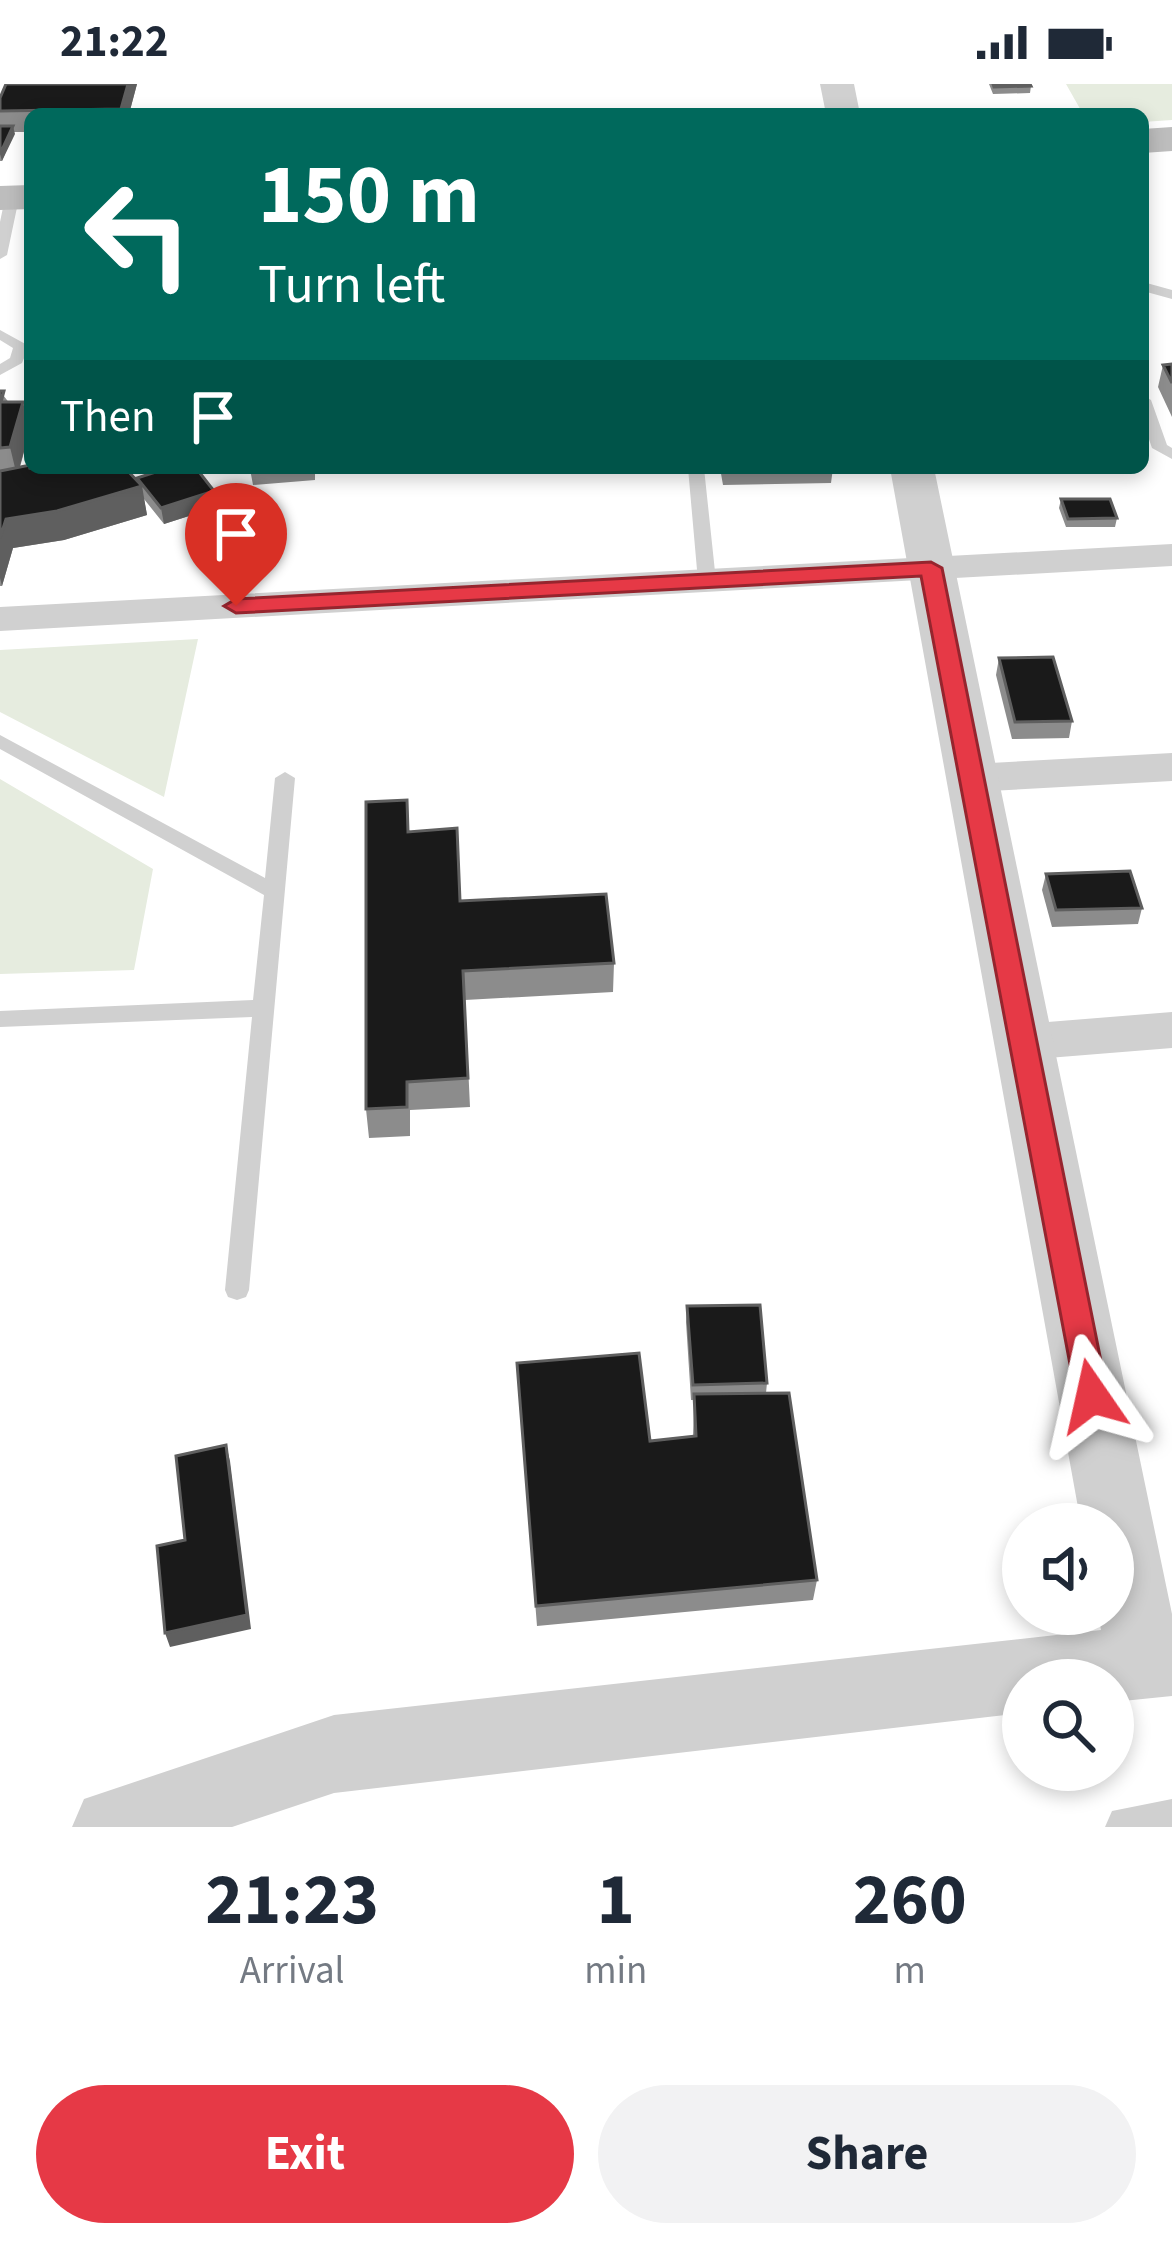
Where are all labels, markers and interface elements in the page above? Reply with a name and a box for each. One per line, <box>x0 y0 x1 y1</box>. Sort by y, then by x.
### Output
text: 21:22 <box>60 10 169 74</box>
text: 150 m <box>258 136 480 256</box>
icon: left <box>60 156 216 312</box>
text: Turn left <box>258 247 445 324</box>
icon: arrive <box>180 384 246 450</box>
text: Then <box>60 385 156 449</box>
pin <box>185 483 287 606</box>
icon: arrive <box>203 501 269 567</box>
position arrow <box>1029 1333 1155 1459</box>
map controls <box>1002 1503 1134 1791</box>
button: sound <box>1002 1503 1134 1635</box>
button: search <box>1002 1659 1134 1791</box>
text: 21:23 <box>205 1849 379 1952</box>
text: 1 <box>597 1849 635 1952</box>
text: 260 <box>853 1849 967 1952</box>
text: Arrival <box>240 1943 345 1999</box>
text: min <box>584 1943 647 1999</box>
text: m <box>894 1943 926 1999</box>
button: Exit <box>36 2085 574 2223</box>
button: Share <box>598 2085 1136 2223</box>

